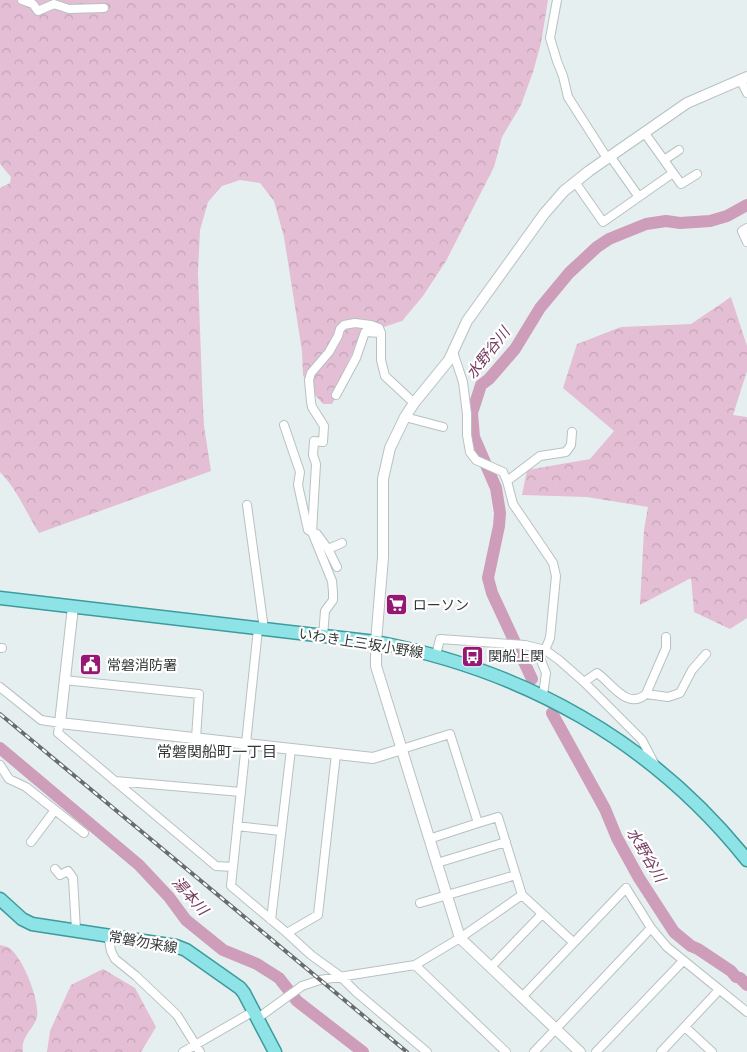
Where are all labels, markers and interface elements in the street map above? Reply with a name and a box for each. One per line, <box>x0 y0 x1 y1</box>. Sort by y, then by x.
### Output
water label: 水野谷川 <box>462 322 514 382</box>
supermarket icon: ローソン <box>385 593 409 617</box>
place label: ローソン <box>413 596 469 613</box>
street label: いわき上三坂小野線 <box>298 624 425 661</box>
bus stop icon: 関船上関 <box>460 644 484 668</box>
place label: 関船上関 <box>488 647 544 664</box>
public building icon: 常磐消防署 <box>79 653 103 677</box>
place label: 常磐消防署 <box>107 656 177 673</box>
district label: 常磐関船町一丁目 <box>157 742 277 760</box>
water label: 水野谷川 <box>624 824 671 887</box>
water label: 湯本川 <box>169 873 214 920</box>
street label: 常磐勿来線 <box>107 927 179 956</box>

